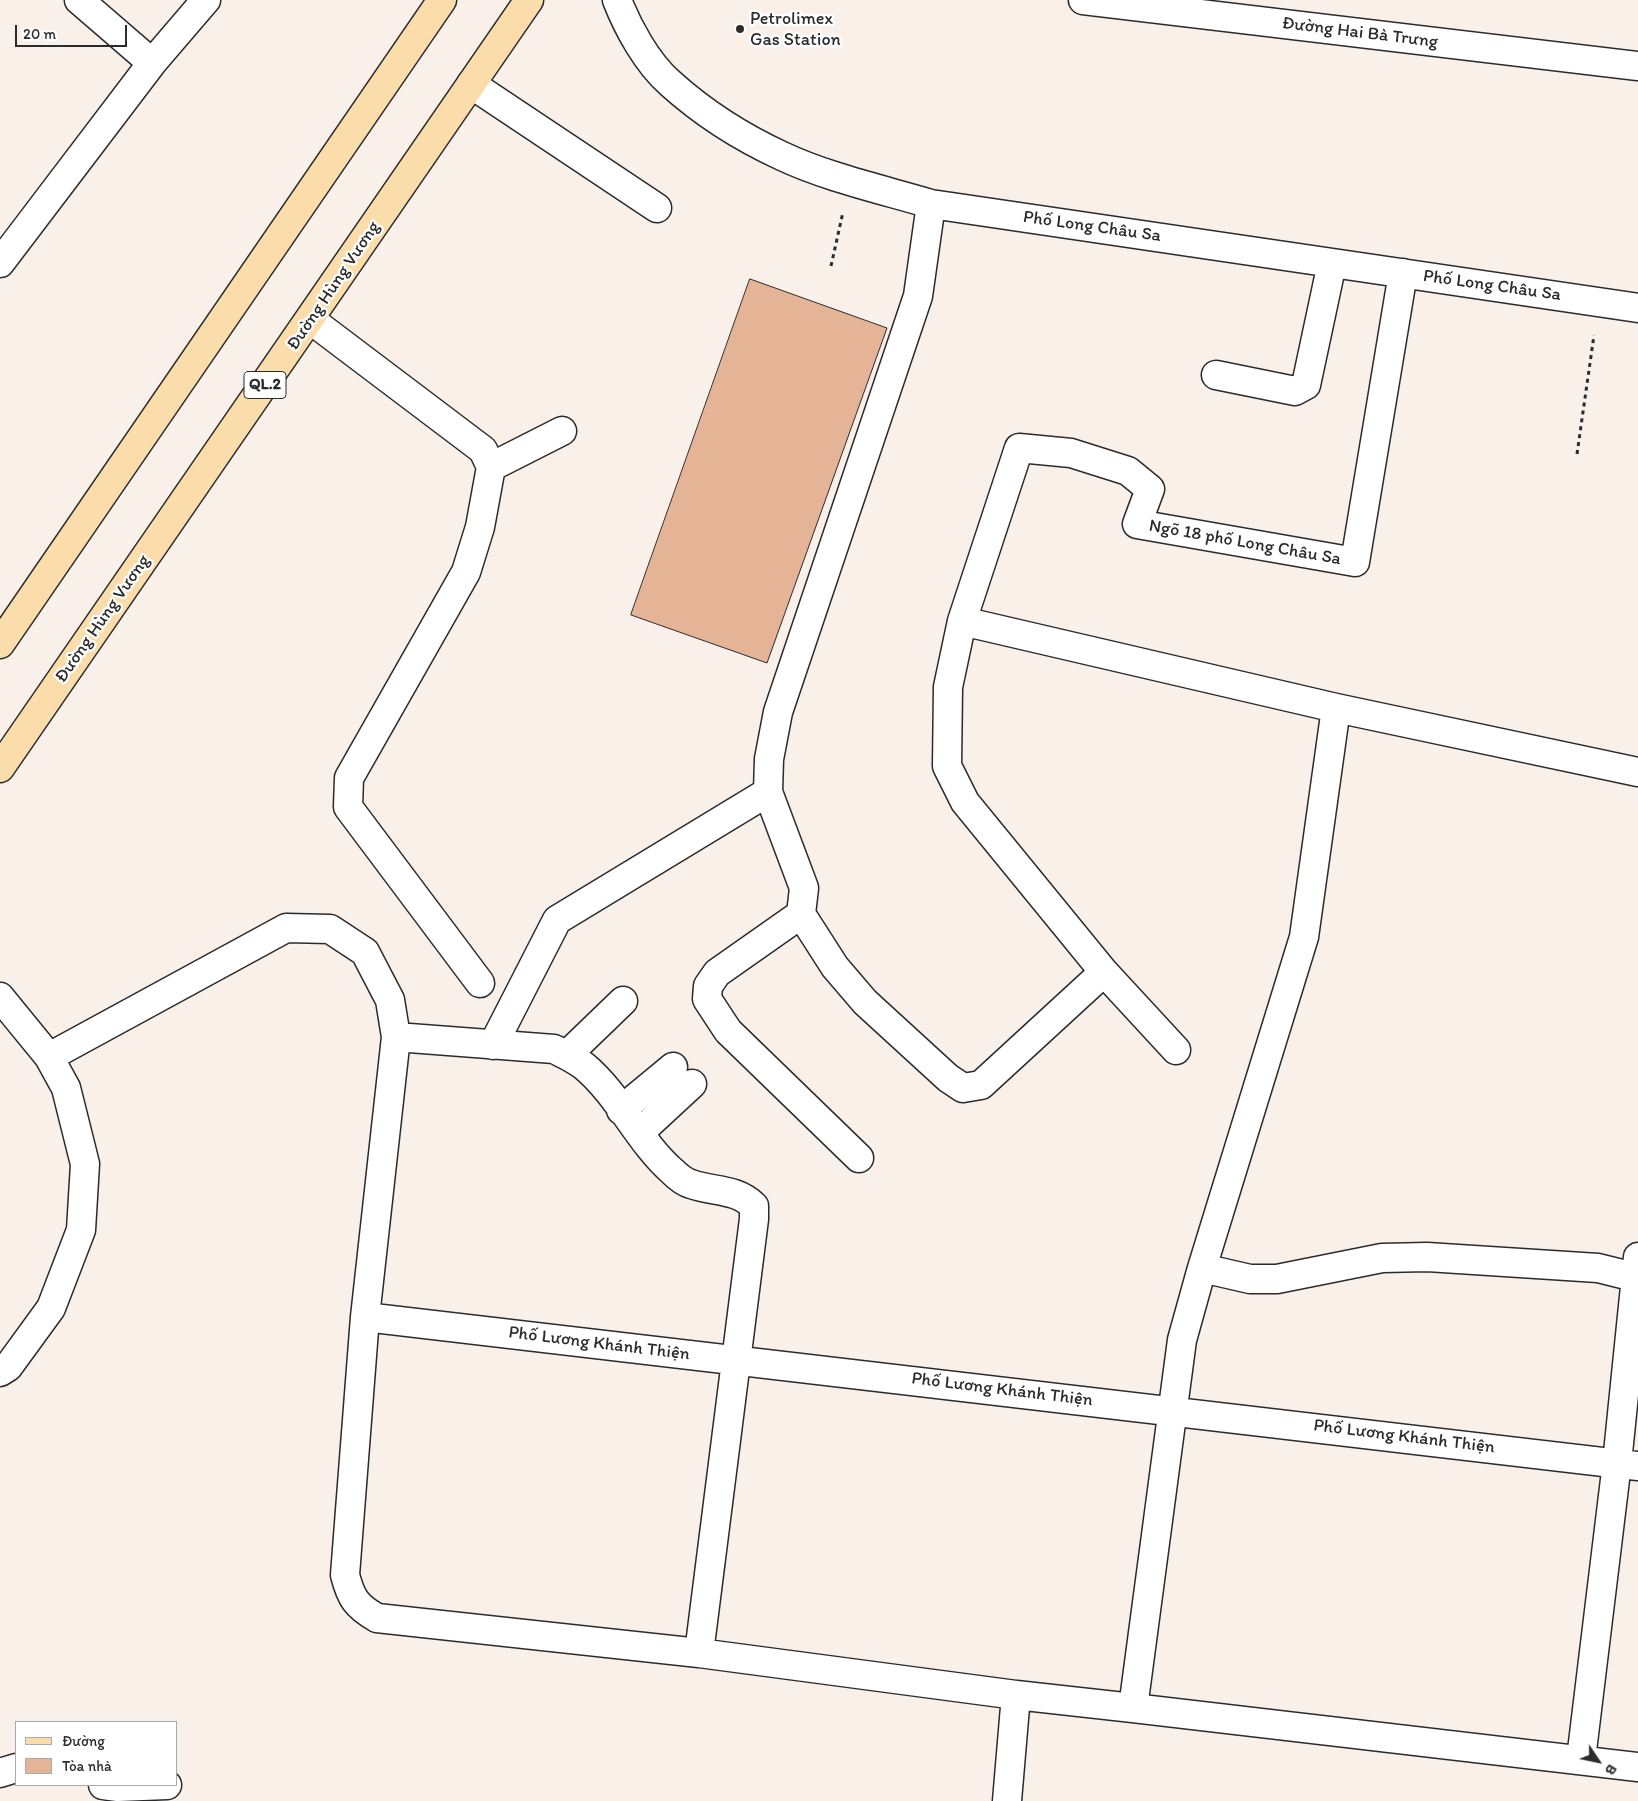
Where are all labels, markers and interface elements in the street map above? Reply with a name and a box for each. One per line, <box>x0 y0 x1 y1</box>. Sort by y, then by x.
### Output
place label: Petrolimex Gas Station <box>750 8 841 50</box>
street label: Đường Hai Bà Trưng <box>1281 13 1439 53</box>
scale bar <box>18 15 130 47</box>
marker: Petrolimex Gas Station <box>734 23 746 35</box>
text: 20 m <box>23 25 56 43</box>
street label: Phố Long Châu Sa <box>1022 207 1162 247</box>
street label: Đường Hùng Vương <box>283 217 385 355</box>
street label: Phố Long Châu Sa <box>1422 266 1562 306</box>
road number: QL.2 <box>244 372 286 398</box>
street label: Ngõ 18 phố Long Châu Sa <box>1147 515 1343 571</box>
street label: Đường Hùng Vương <box>51 551 155 687</box>
street label: Phố Lương Khánh Thiện <box>507 1322 691 1366</box>
street label: Phố Lương Khánh Thiện <box>910 1368 1094 1412</box>
street label: Phố Lương Khánh Thiện <box>1312 1415 1496 1459</box>
legend <box>15 1721 178 1786</box>
text: Đường <box>62 1732 105 1750</box>
north arrow <box>1573 1736 1623 1786</box>
text: Tòa nhà <box>62 1757 112 1775</box>
text: B <box>1601 1761 1620 1778</box>

